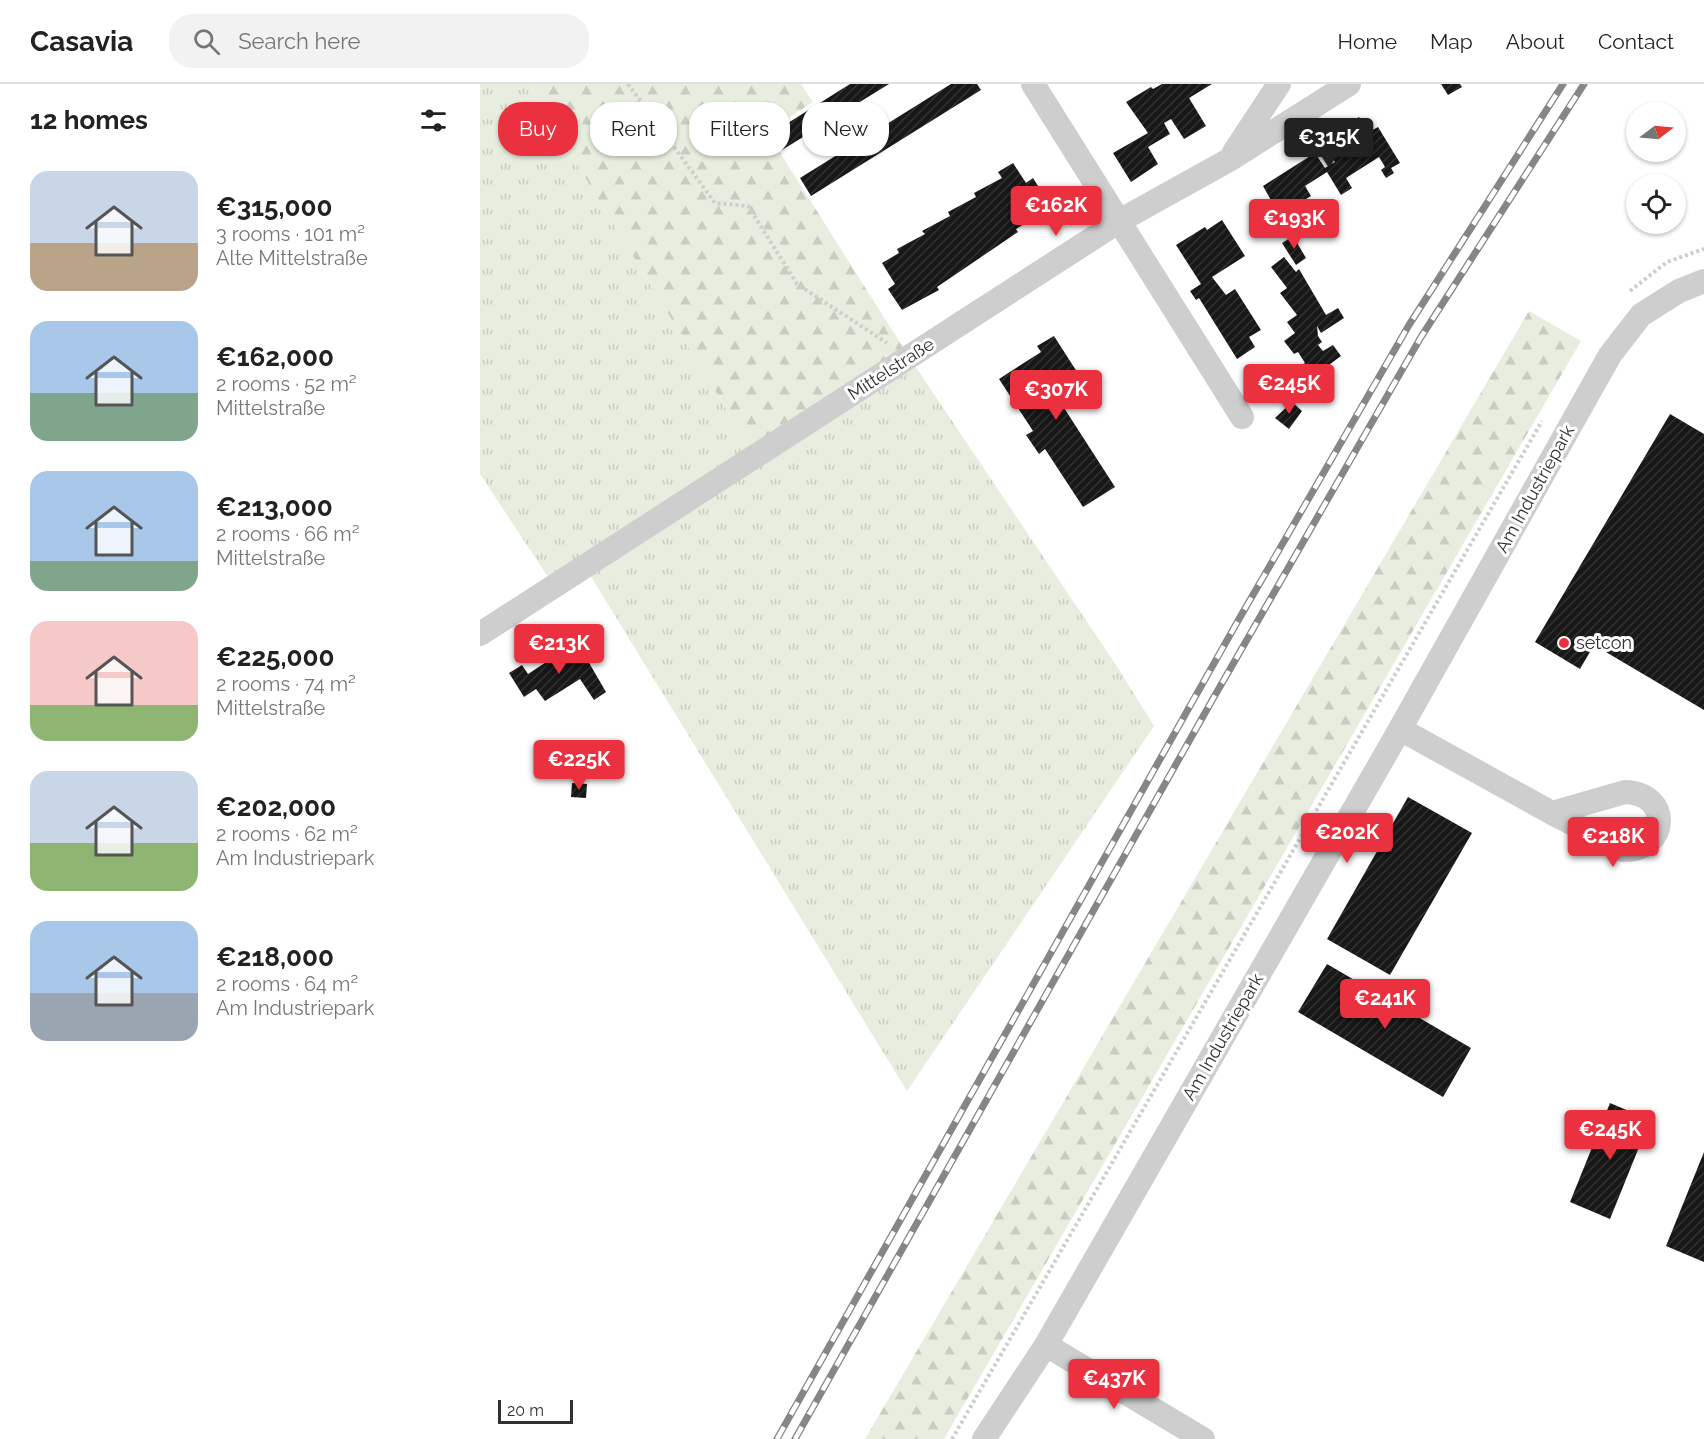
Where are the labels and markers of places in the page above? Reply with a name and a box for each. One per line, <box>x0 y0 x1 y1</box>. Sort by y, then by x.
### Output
pin: €315K <box>1287 118 1371 169</box>
pin: €162K <box>1014 186 1098 237</box>
pin: €193K <box>1252 199 1336 250</box>
pin: €245K <box>1247 364 1331 415</box>
pin: €307K <box>1014 370 1098 421</box>
pin: €213K <box>517 624 601 675</box>
place label: setcon <box>1576 632 1632 653</box>
marker: setcon <box>1557 636 1571 650</box>
pin: €225K <box>537 740 621 791</box>
pin: €202K <box>1305 813 1389 864</box>
pin: €218K <box>1571 817 1655 868</box>
pin: €241K <box>1343 979 1427 1030</box>
pin: €245K <box>1568 1110 1652 1161</box>
pin: €437K <box>1072 1359 1156 1410</box>

